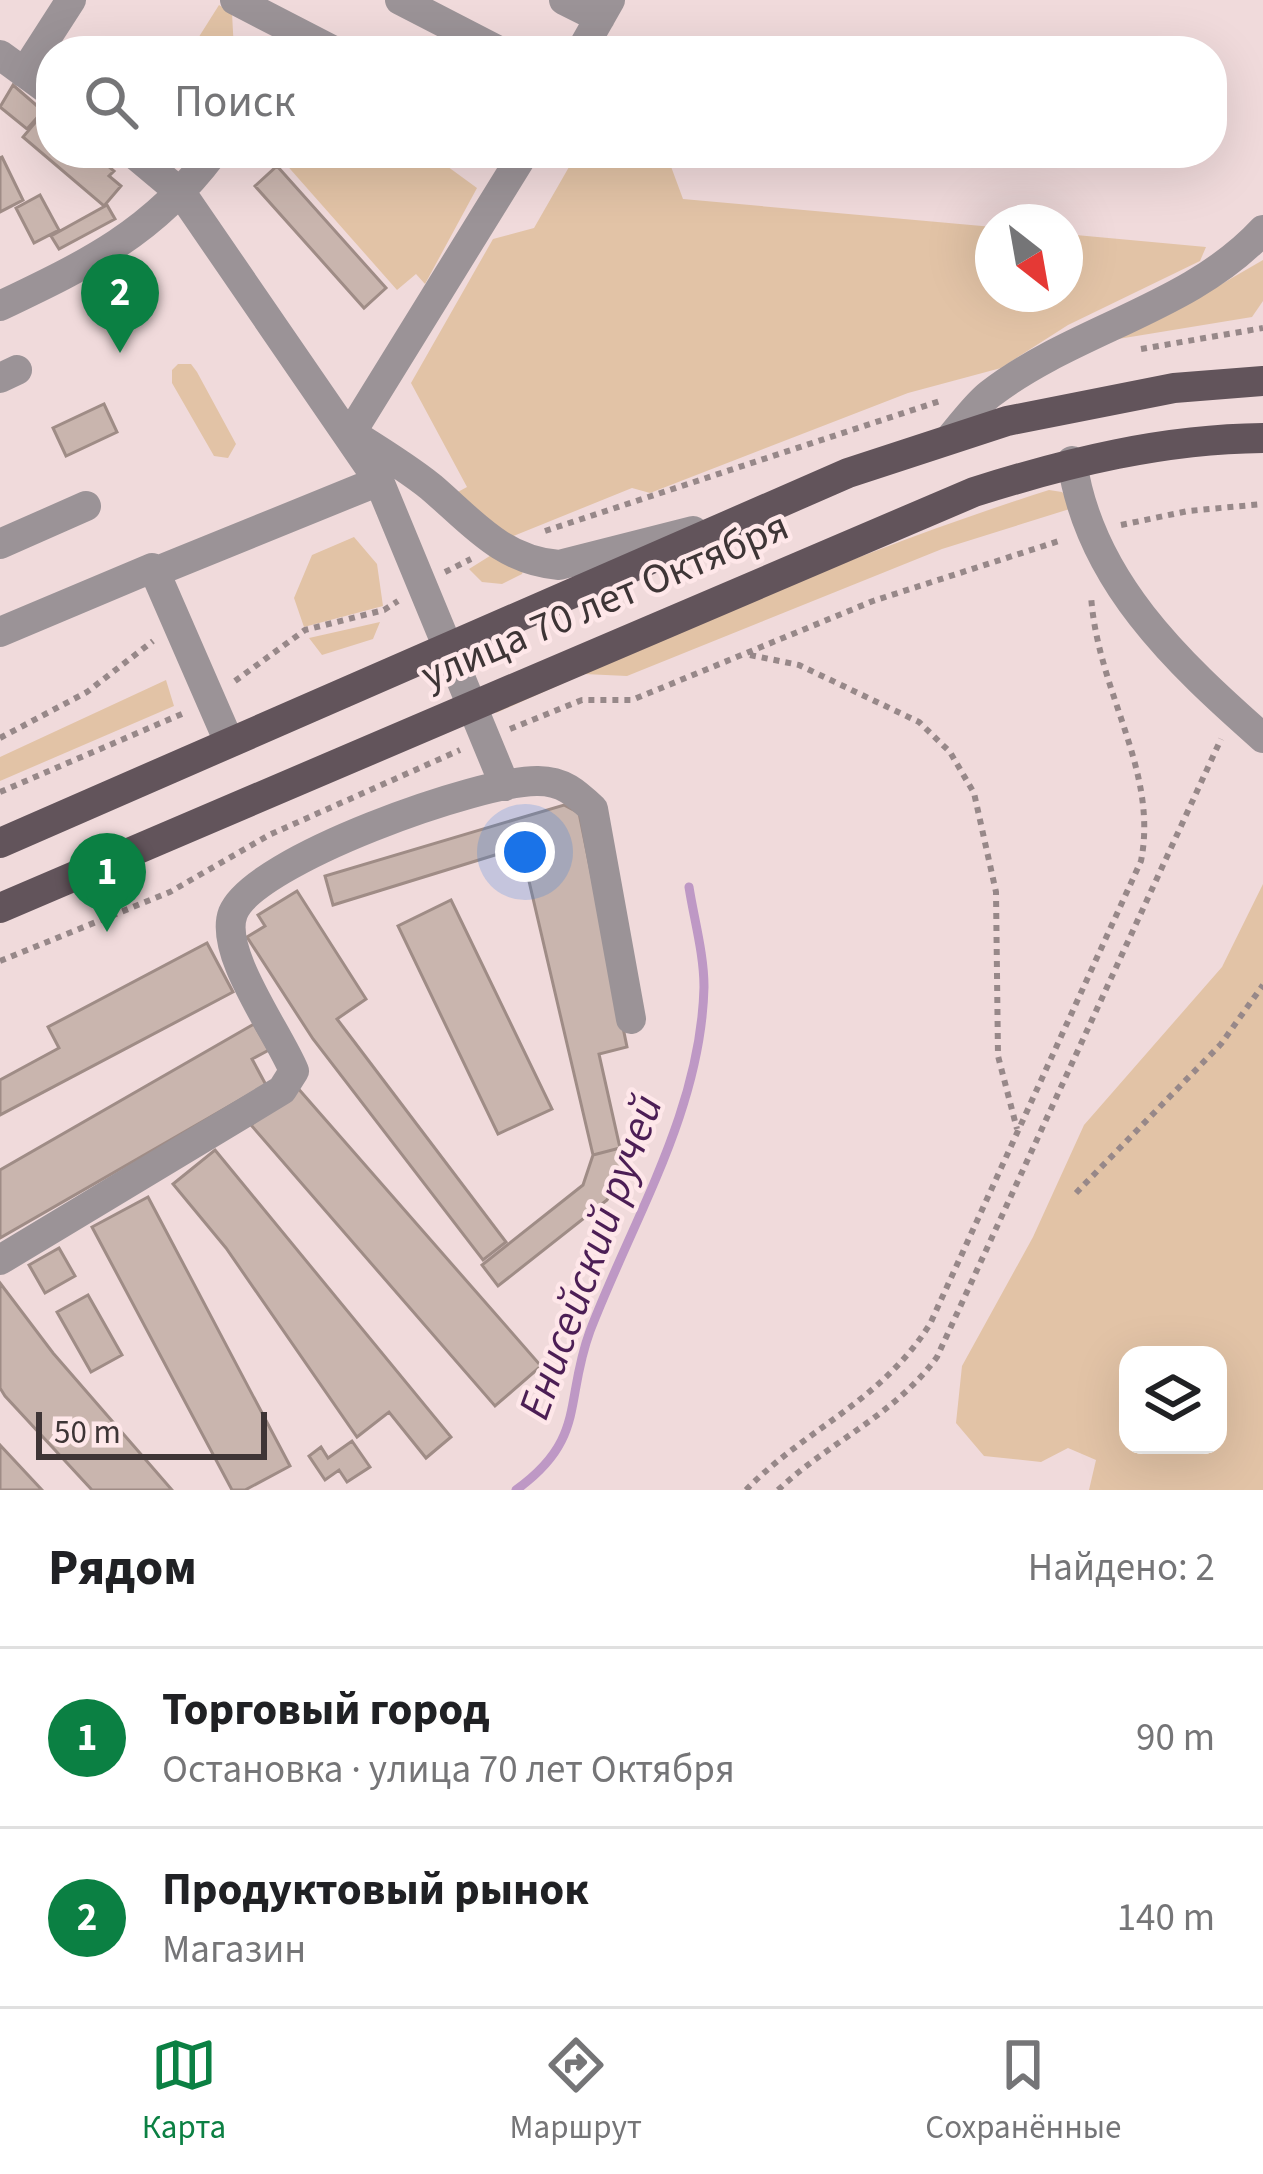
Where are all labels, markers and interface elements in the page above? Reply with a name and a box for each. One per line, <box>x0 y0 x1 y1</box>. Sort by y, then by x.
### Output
search box <box>36 36 1227 168</box>
icon: search <box>78 69 144 135</box>
text: Поиск <box>174 70 296 134</box>
north arrow <box>975 204 1083 312</box>
pin: 2 <box>81 254 159 353</box>
street label: улица 70 лет Октября <box>412 496 798 706</box>
your location <box>495 822 555 882</box>
pin: 1 <box>68 833 146 932</box>
water label: Енисейский ручей <box>503 1086 679 1428</box>
map controls <box>1119 1346 1227 1454</box>
button: layers <box>1119 1346 1227 1454</box>
scale bar <box>36 1406 267 1459</box>
text: 50 m <box>54 1409 121 1456</box>
text: Рядом <box>48 1532 197 1604</box>
text: Найдено: 2 <box>1028 1540 1215 1596</box>
text: Торговый город <box>162 1678 489 1742</box>
text: 1 <box>77 1710 97 1766</box>
text: 90 m <box>1136 1710 1215 1766</box>
text: Остановка · улица 70 лет Октября <box>162 1742 735 1798</box>
text: Продуктовый рынок <box>162 1858 589 1922</box>
text: 2 <box>77 1890 97 1946</box>
text: 140 m <box>1117 1890 1215 1946</box>
text: Магазин <box>162 1922 306 1978</box>
tab: Карта <box>142 2032 226 2151</box>
tab: Маршрут <box>510 2032 642 2151</box>
tab: Сохранённые <box>925 2032 1121 2151</box>

